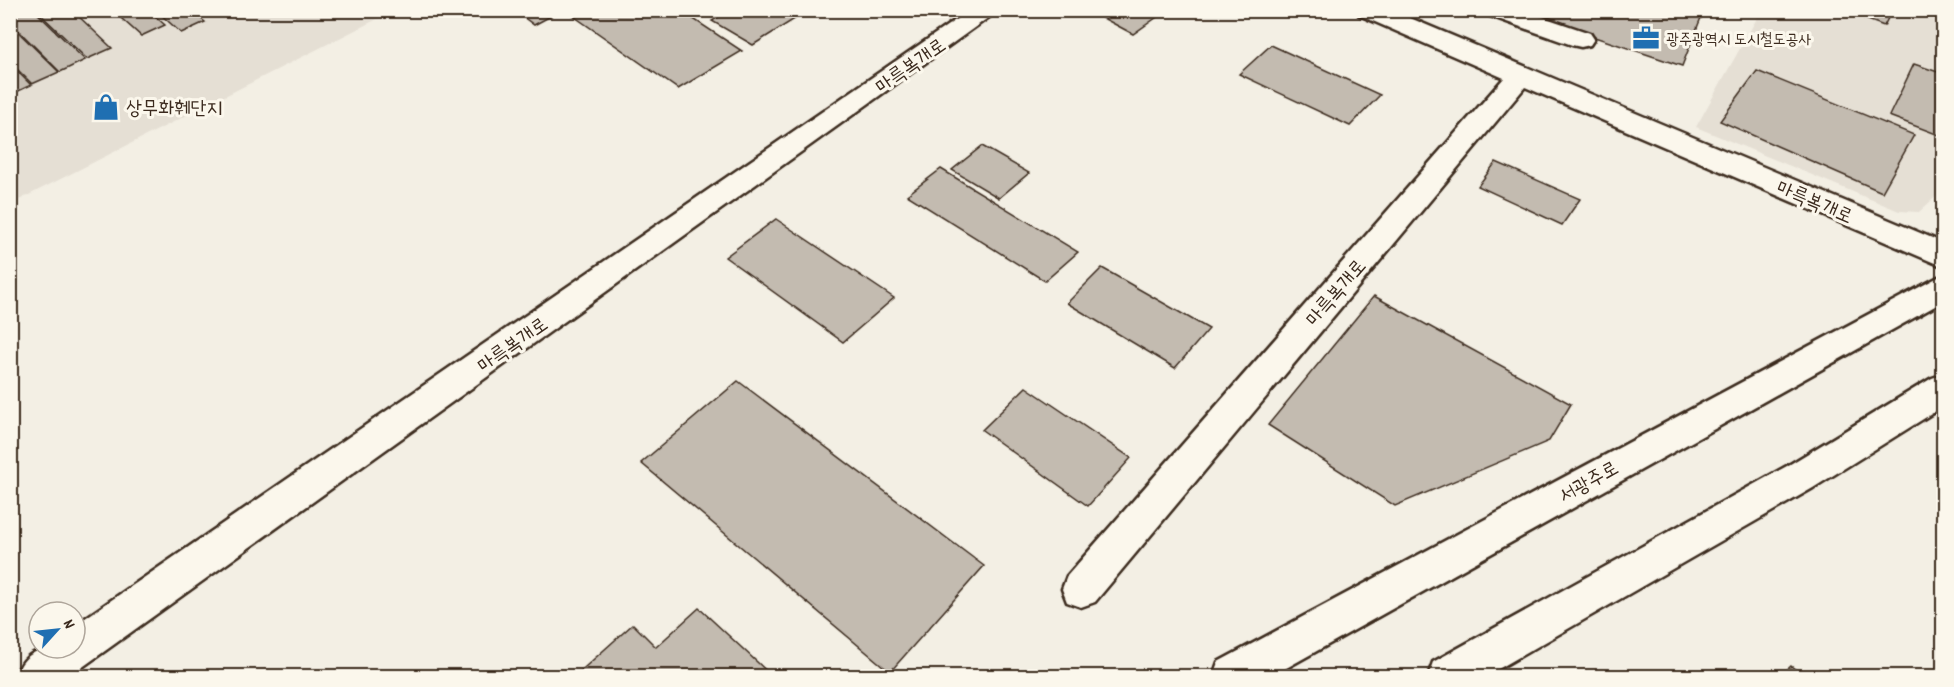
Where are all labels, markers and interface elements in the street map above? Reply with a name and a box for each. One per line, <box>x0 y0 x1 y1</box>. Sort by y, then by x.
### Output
office icon: 광주광역시 도시철도공사 <box>1631 23 1661 53</box>
place label: 광주광역시 도시철도공사 <box>1666 29 1811 52</box>
street label: 마륵복개로 <box>871 33 953 102</box>
shop icon: 상무화훼단지 <box>91 92 121 122</box>
place label: 상무화훼단지 <box>126 96 223 124</box>
street label: 마륵복개로 <box>1771 175 1856 232</box>
street label: 마륵복개로 <box>1300 254 1374 334</box>
street label: 마륵복개로 <box>473 312 555 381</box>
street label: 서광주로 <box>1555 456 1624 511</box>
north arrow <box>27 600 87 660</box>
text: N <box>56 616 80 633</box>

